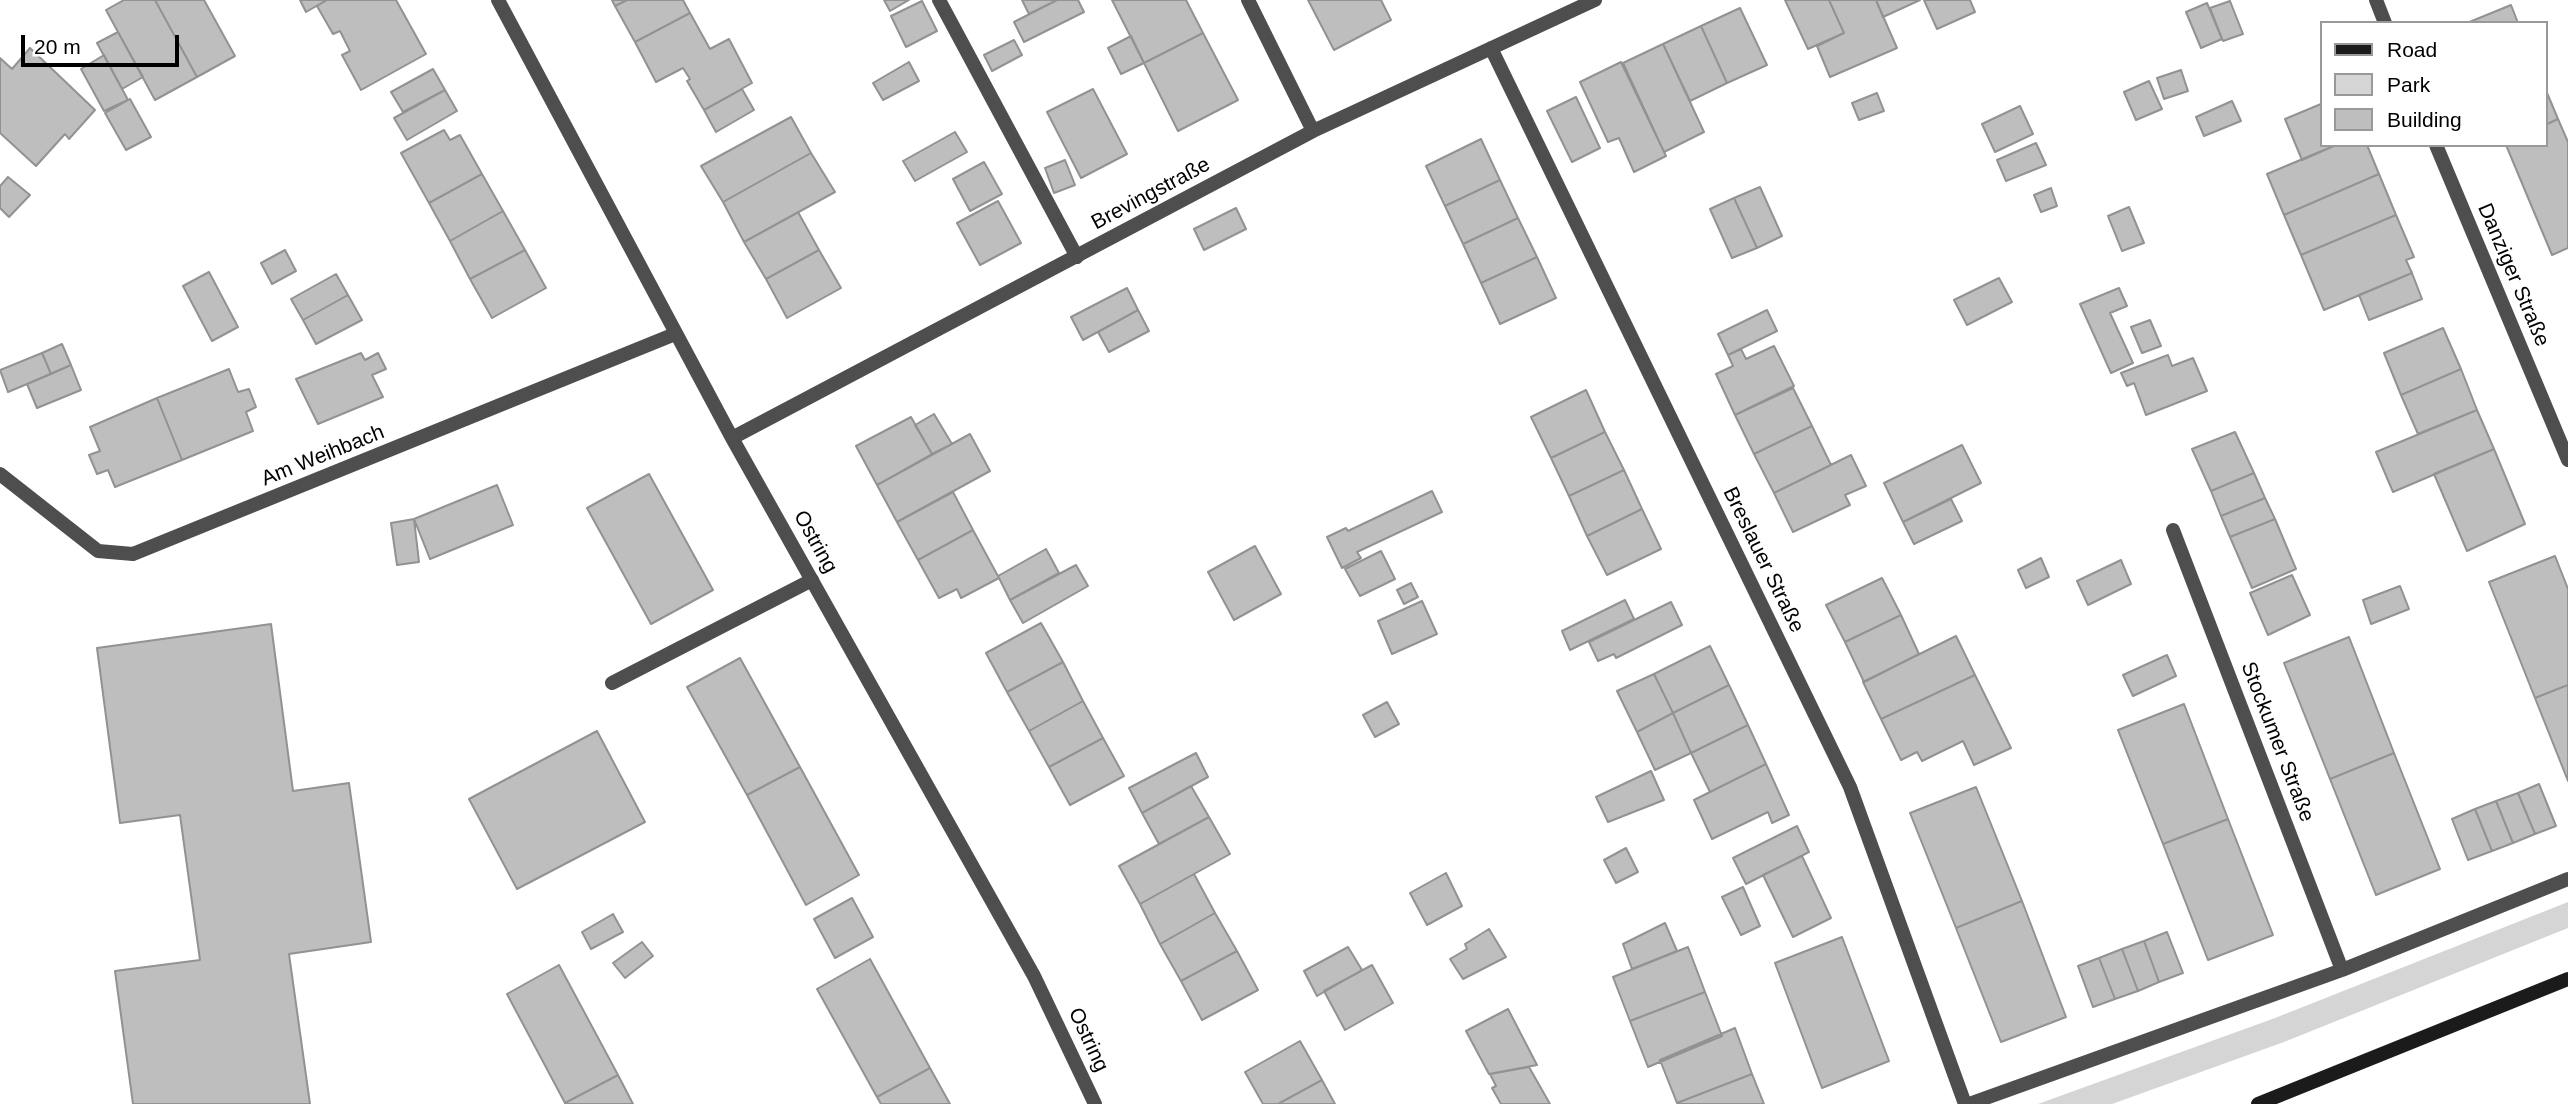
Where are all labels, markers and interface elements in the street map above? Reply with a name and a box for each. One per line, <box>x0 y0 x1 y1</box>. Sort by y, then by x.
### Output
scale bar <box>24 21 182 65</box>
legend <box>2320 21 2547 147</box>
text: 20 m <box>34 35 81 58</box>
text: Road <box>2387 38 2437 61</box>
text: Park <box>2387 73 2430 96</box>
text: Building <box>2387 108 2462 131</box>
street label: Brevingstraße <box>1087 152 1215 236</box>
street label: Danziger Straße <box>2472 200 2554 350</box>
street label: Am Weihbach <box>258 420 388 492</box>
street label: Breslauer Straße <box>1717 483 1809 637</box>
street label: Ostring <box>788 506 842 578</box>
street label: Stockumer Straße <box>2235 658 2319 826</box>
street label: Ostring <box>1062 1004 1114 1076</box>

